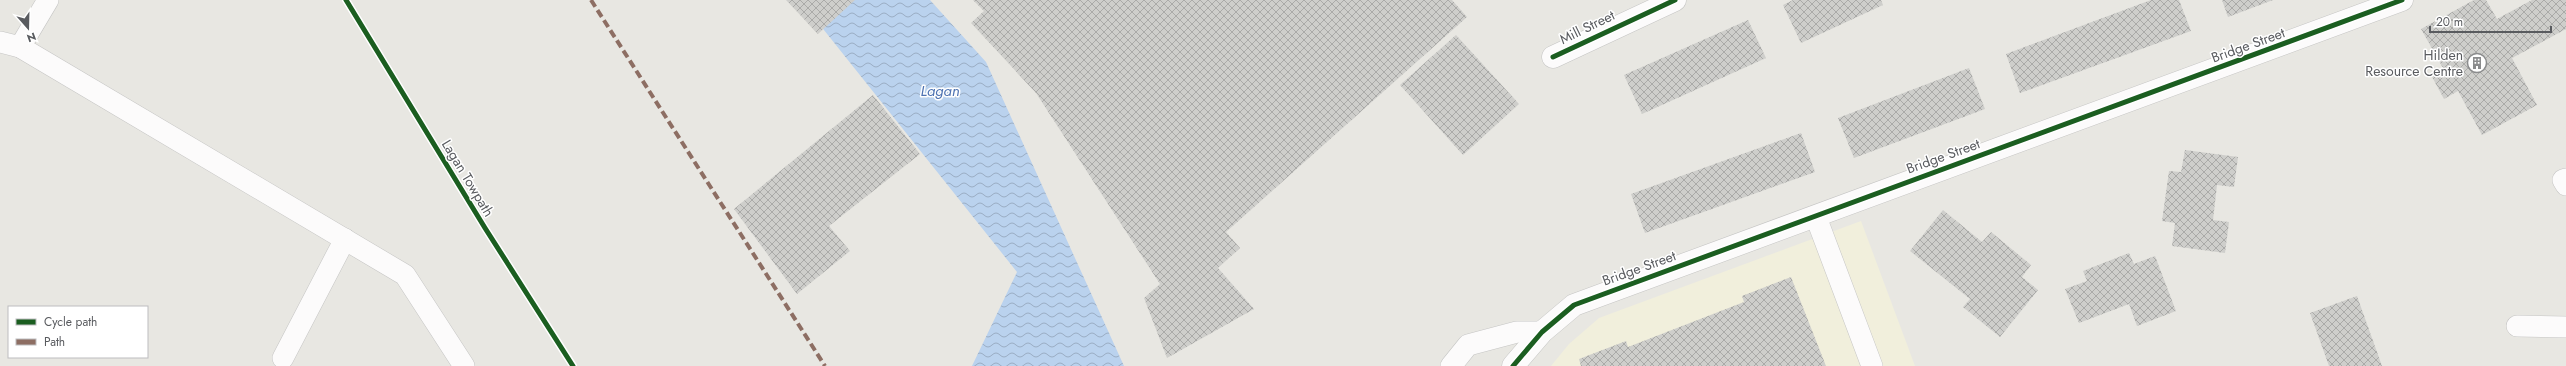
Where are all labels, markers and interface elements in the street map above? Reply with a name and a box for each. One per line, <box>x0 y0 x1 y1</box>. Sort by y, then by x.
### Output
street label: Mill Street <box>1556 5 1618 49</box>
north arrow <box>8 8 48 48</box>
scale bar <box>2430 8 2551 34</box>
text: 20 m <box>2436 13 2463 31</box>
street label: Bridge Street <box>2208 22 2288 68</box>
text: N <box>25 28 38 46</box>
place label: Hilden Resource Centre <box>2365 45 2463 81</box>
building icon: Hilden Resource Centre <box>2466 52 2488 74</box>
water label: Lagan <box>920 80 960 102</box>
street label: Bridge Street <box>1903 133 1983 179</box>
street label: Lagan Towpath <box>437 136 499 220</box>
street label: Bridge Street <box>1599 245 1679 291</box>
legend <box>8 306 148 358</box>
text: Cycle path <box>44 313 97 331</box>
text: Path <box>44 333 65 351</box>

